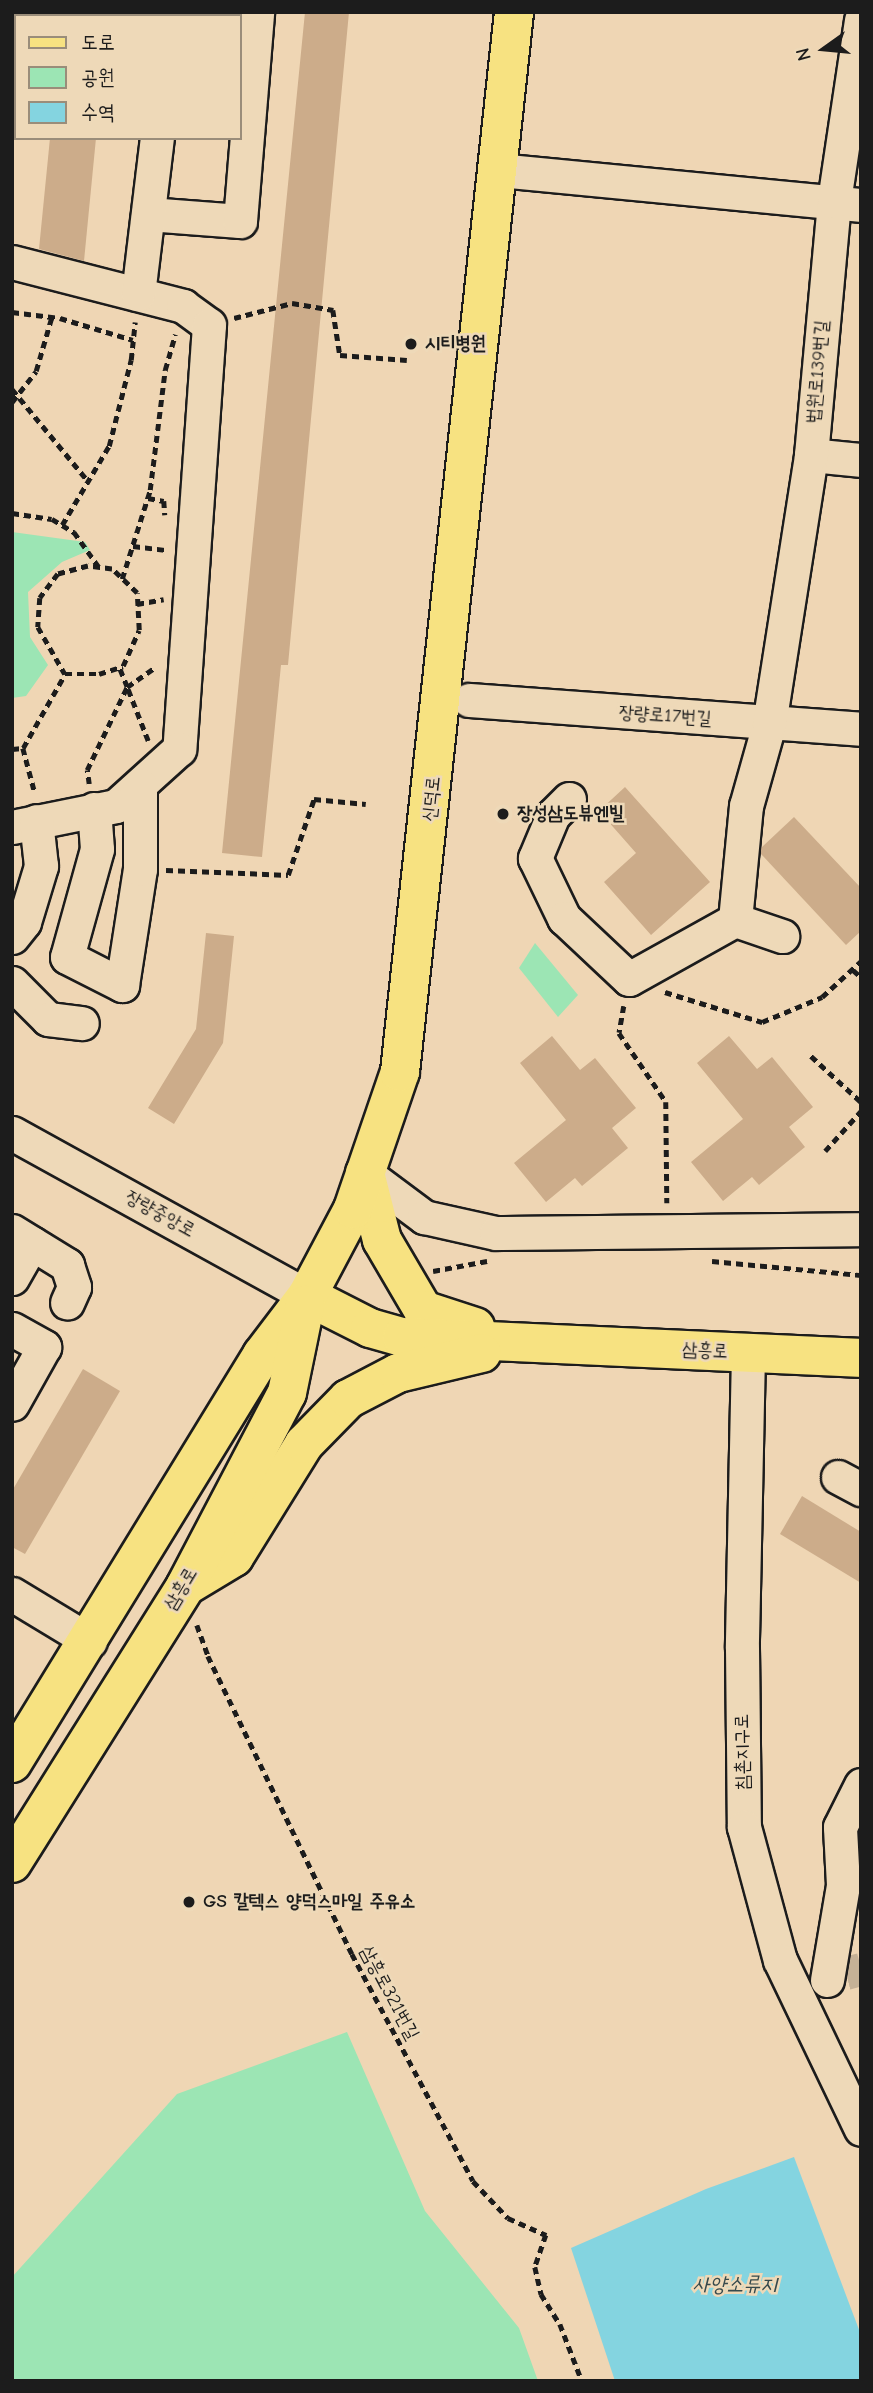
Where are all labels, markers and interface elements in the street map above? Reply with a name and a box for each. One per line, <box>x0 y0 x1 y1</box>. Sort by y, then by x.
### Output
legend <box>14 14 242 140</box>
north arrow <box>789 14 859 84</box>
text: 도로 <box>81 30 115 54</box>
text: N <box>791 46 816 63</box>
text: 공원 <box>81 65 115 89</box>
text: 수역 <box>81 100 115 124</box>
street label: 법원로139번길 <box>802 319 834 425</box>
place label: 시티병원 <box>425 333 486 355</box>
marker: 시티병원 <box>403 336 419 352</box>
street label: 장량로17번길 <box>618 701 712 731</box>
street label: 신덕로 <box>418 775 446 823</box>
place label: 장성삼도뷰엔빌 <box>517 803 624 825</box>
marker: 장성삼도뷰엔빌 <box>495 806 511 822</box>
street label: 장량중앙로 <box>121 1185 199 1243</box>
street label: 삼흥로 <box>682 1338 728 1364</box>
street label: 삼흥로 <box>159 1563 203 1615</box>
street label: 침촌지구로 <box>731 1714 755 1790</box>
place label: GS 칼텍스 양덕스마일 주유소 <box>203 1891 415 1913</box>
marker: GS 칼텍스 양덕스마일 주유소 <box>181 1894 197 1910</box>
street label: 삼흥로321번길 <box>355 1942 423 2044</box>
water label: 사양소류지 <box>693 2271 777 2297</box>

